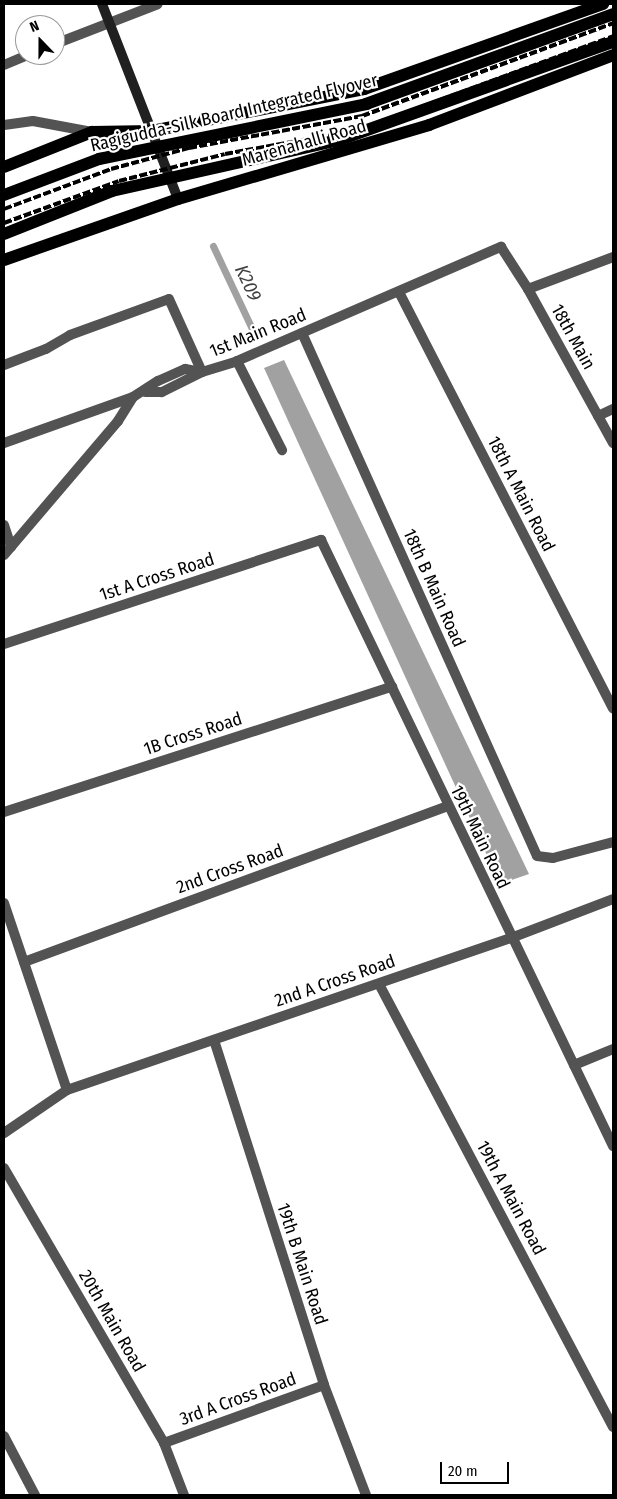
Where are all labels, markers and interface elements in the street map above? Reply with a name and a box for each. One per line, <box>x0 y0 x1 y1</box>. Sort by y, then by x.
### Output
north arrow <box>15 15 65 65</box>
text: N <box>27 17 42 36</box>
street label: Ragigudda-Silk Board Integrated Flyover <box>88 69 380 157</box>
street label: Marenahalli Road <box>239 115 369 171</box>
water label: K209 <box>230 261 266 305</box>
street label: 18th Main <box>546 301 600 373</box>
street label: 1st Main Road <box>207 304 309 362</box>
street label: 18th A Main Road <box>483 433 559 555</box>
street label: 18th B Main Road <box>398 526 470 650</box>
street label: 1st A Cross Road <box>97 548 217 606</box>
street label: 1B Cross Road <box>141 708 245 760</box>
street label: 19th Main Road <box>446 782 514 892</box>
street label: 2nd Cross Road <box>174 840 286 898</box>
street label: 2nd A Cross Road <box>272 950 398 1012</box>
street label: 19th A Main Road <box>472 1137 550 1259</box>
street label: 19th B Main Road <box>272 1200 332 1328</box>
street label: 20th Main Road <box>74 1266 150 1376</box>
street label: 3rd A Cross Road <box>177 1368 299 1430</box>
scale bar <box>442 1452 511 1484</box>
text: 20 m <box>448 1462 478 1480</box>

